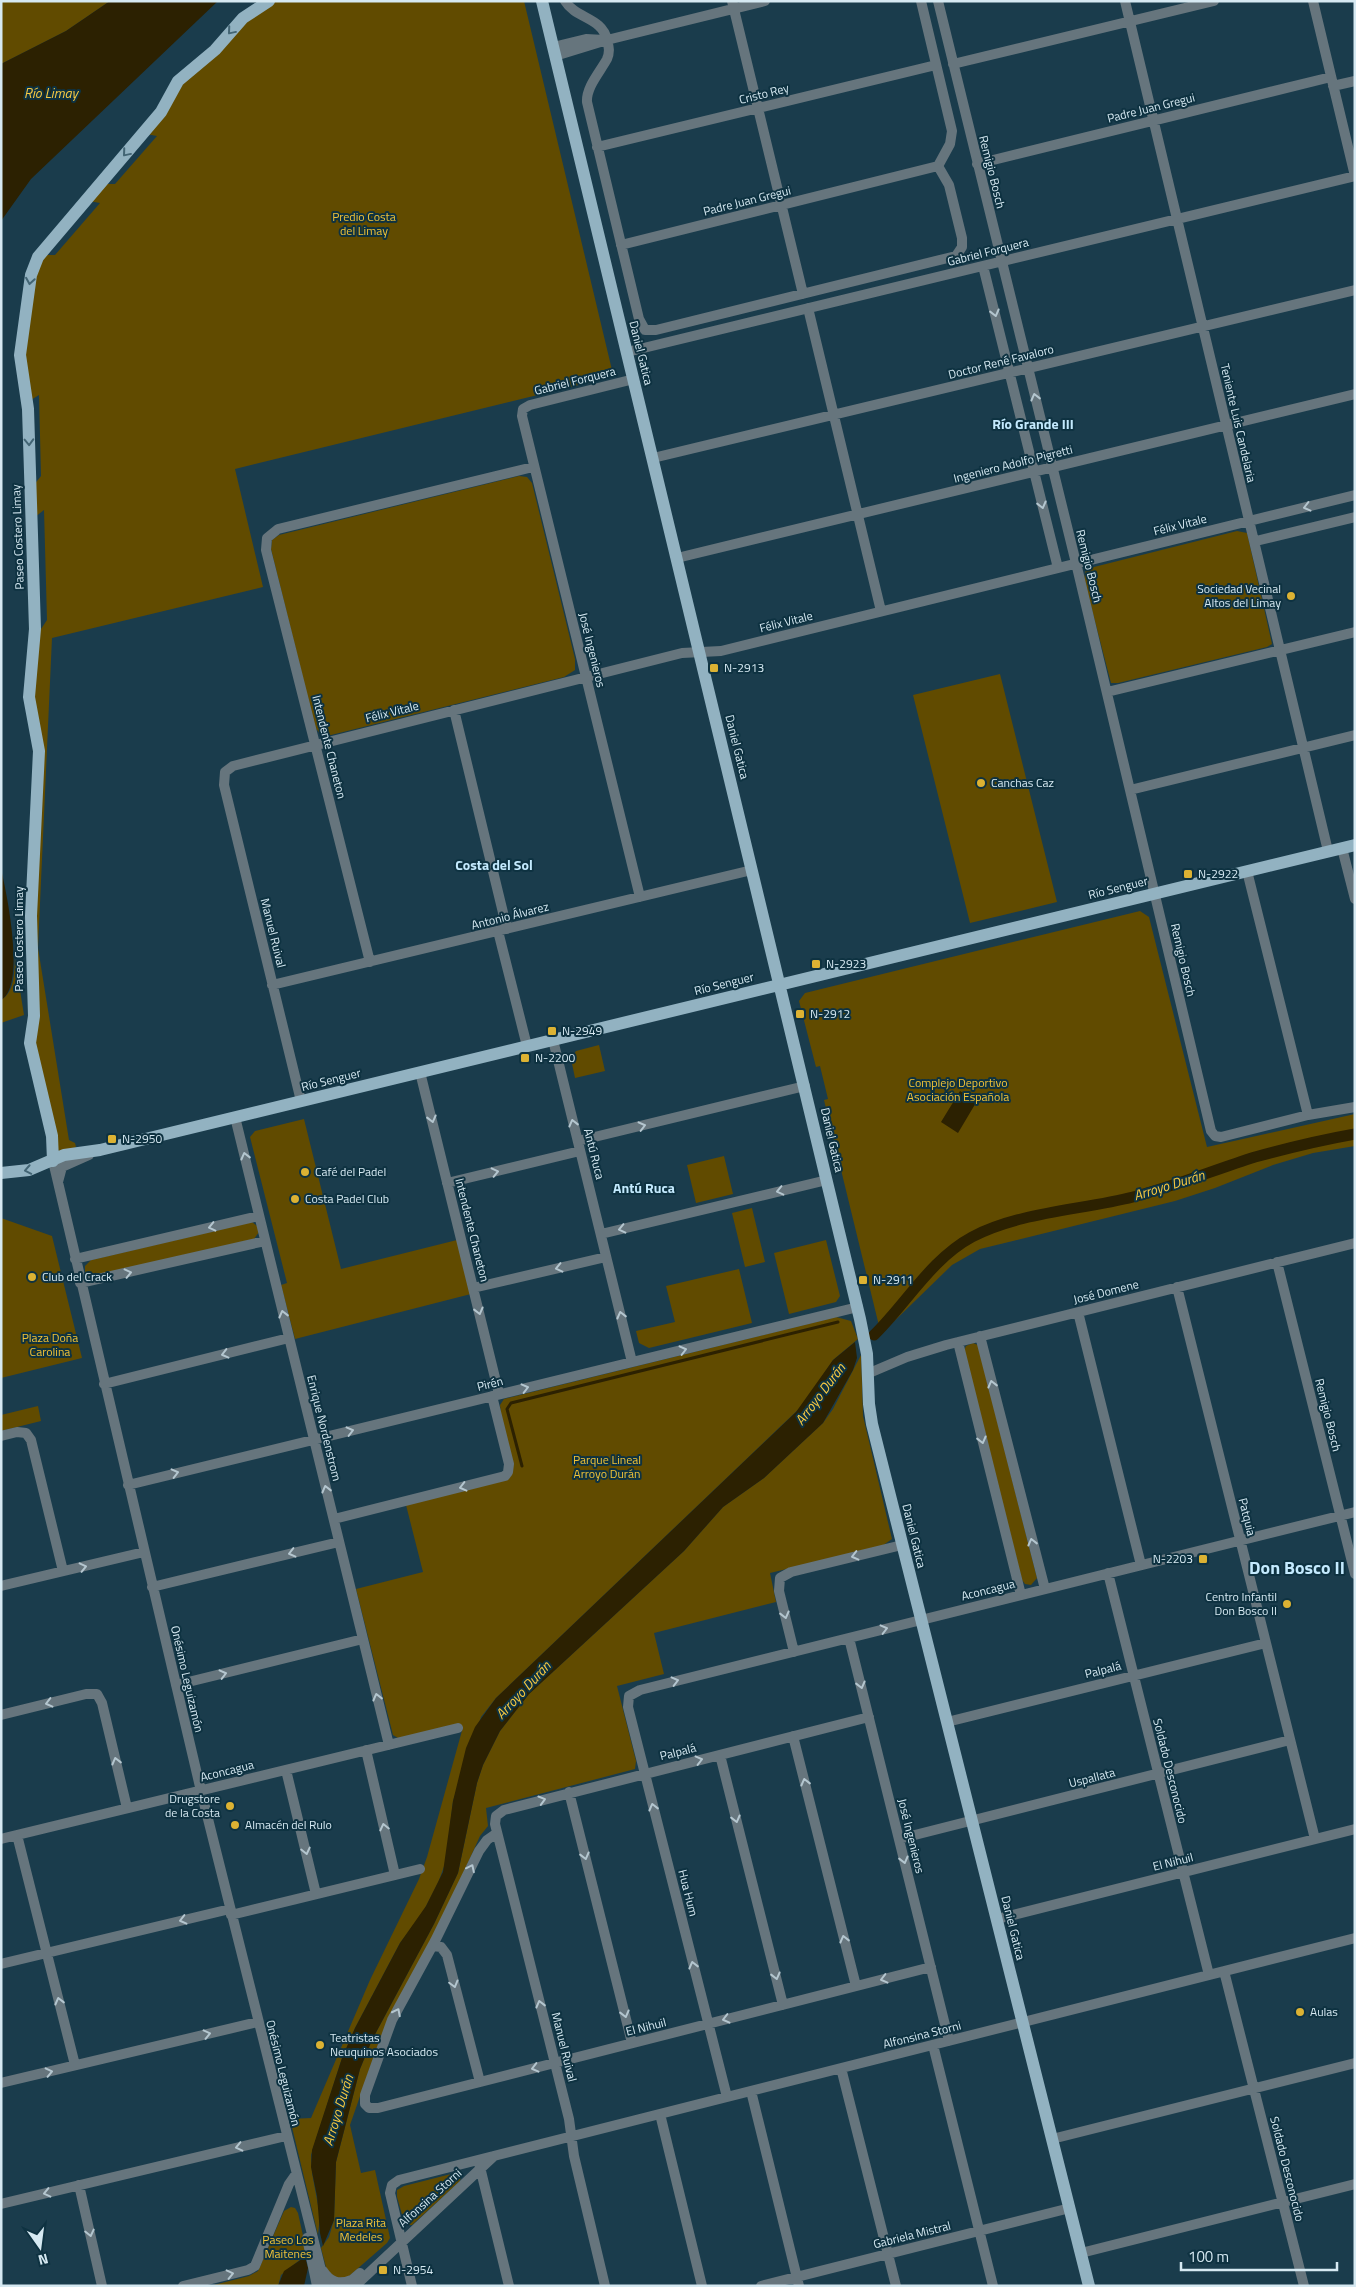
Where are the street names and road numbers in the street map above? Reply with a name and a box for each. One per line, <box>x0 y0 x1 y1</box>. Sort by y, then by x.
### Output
street label: Cristo Rey <box>737 78 791 109</box>
street label: Padre Juan Gregui <box>1105 87 1197 128</box>
street label: Remigio Bosch <box>974 133 1011 210</box>
street label: Padre Juan Gregui <box>701 180 793 221</box>
street label: Gabriel Forquera <box>945 232 1031 271</box>
street label: Daniel Gatica <box>624 319 659 387</box>
street label: Doctor René Favaloro <box>946 339 1056 384</box>
street label: Gabriel Forquera <box>532 361 618 400</box>
street label: Teniente Luis Candelaria <box>1216 362 1261 484</box>
street label: Ingeniero Adolfo Pigretti <box>951 440 1074 488</box>
street label: Paseo Costero Limay <box>6 484 29 590</box>
street label: Félix Vitale <box>1151 509 1209 540</box>
street label: Remigio Bosch <box>1071 527 1108 604</box>
street label: Félix Vitale <box>757 606 815 637</box>
street label: José Ingenieros <box>574 610 611 690</box>
street label: Intendente Chaneton <box>307 693 352 801</box>
street label: Félix Vitale <box>363 696 421 727</box>
street label: Daniel Gatica <box>720 713 755 781</box>
street label: Río Senguer <box>1086 871 1150 904</box>
street label: Paseo Costero Limay <box>9 886 28 992</box>
street label: Manuel Ruival <box>256 896 291 970</box>
street label: Antonio Álvarez <box>469 897 551 934</box>
street label: Remigio Bosch <box>1166 921 1201 998</box>
street label: Río Senguer <box>692 967 756 1000</box>
street label: Río Senguer <box>299 1063 363 1096</box>
street label: Daniel Gatica <box>816 1106 849 1174</box>
street label: Antú Ruca <box>579 1126 610 1181</box>
street label: Intendente Chaneton <box>450 1176 495 1284</box>
street label: José Domene <box>1071 1274 1141 1309</box>
street label: Pirén <box>475 1371 505 1396</box>
street label: Enrique Nordenstrom <box>302 1373 347 1483</box>
street label: Remigio Bosch <box>1310 1376 1347 1453</box>
street label: Patquia <box>1234 1496 1261 1538</box>
street label: Daniel Gatica <box>897 1502 932 1570</box>
street label: Aconcagua <box>959 1574 1017 1605</box>
street label: Onésimo Leguizamón <box>166 1624 209 1734</box>
street label: Palpalá <box>1083 1656 1123 1683</box>
street label: Soldado Desconocido <box>1148 1716 1193 1825</box>
street label: Palpalá <box>658 1738 698 1765</box>
street label: Aconcagua <box>198 1755 256 1786</box>
street label: Uspallata <box>1067 1763 1117 1792</box>
street label: José Ingenieros <box>893 1796 930 1876</box>
street label: El Nihuil <box>1151 1847 1195 1876</box>
street label: Hua Hum <box>674 1867 703 1918</box>
street label: Daniel Gatica <box>996 1894 1031 1962</box>
street label: Manuel Ruival <box>547 2010 582 2084</box>
street label: El Nihuil <box>624 2012 668 2041</box>
street label: Alfonsina Storni <box>881 2016 963 2053</box>
street label: Onésimo Leguizamón <box>261 2018 306 2128</box>
street label: Soldado Desconocido <box>1265 2114 1310 2223</box>
street label: Alfonsina Storni <box>394 2164 466 2231</box>
street label: Gabriela Mistral <box>871 2216 953 2253</box>

